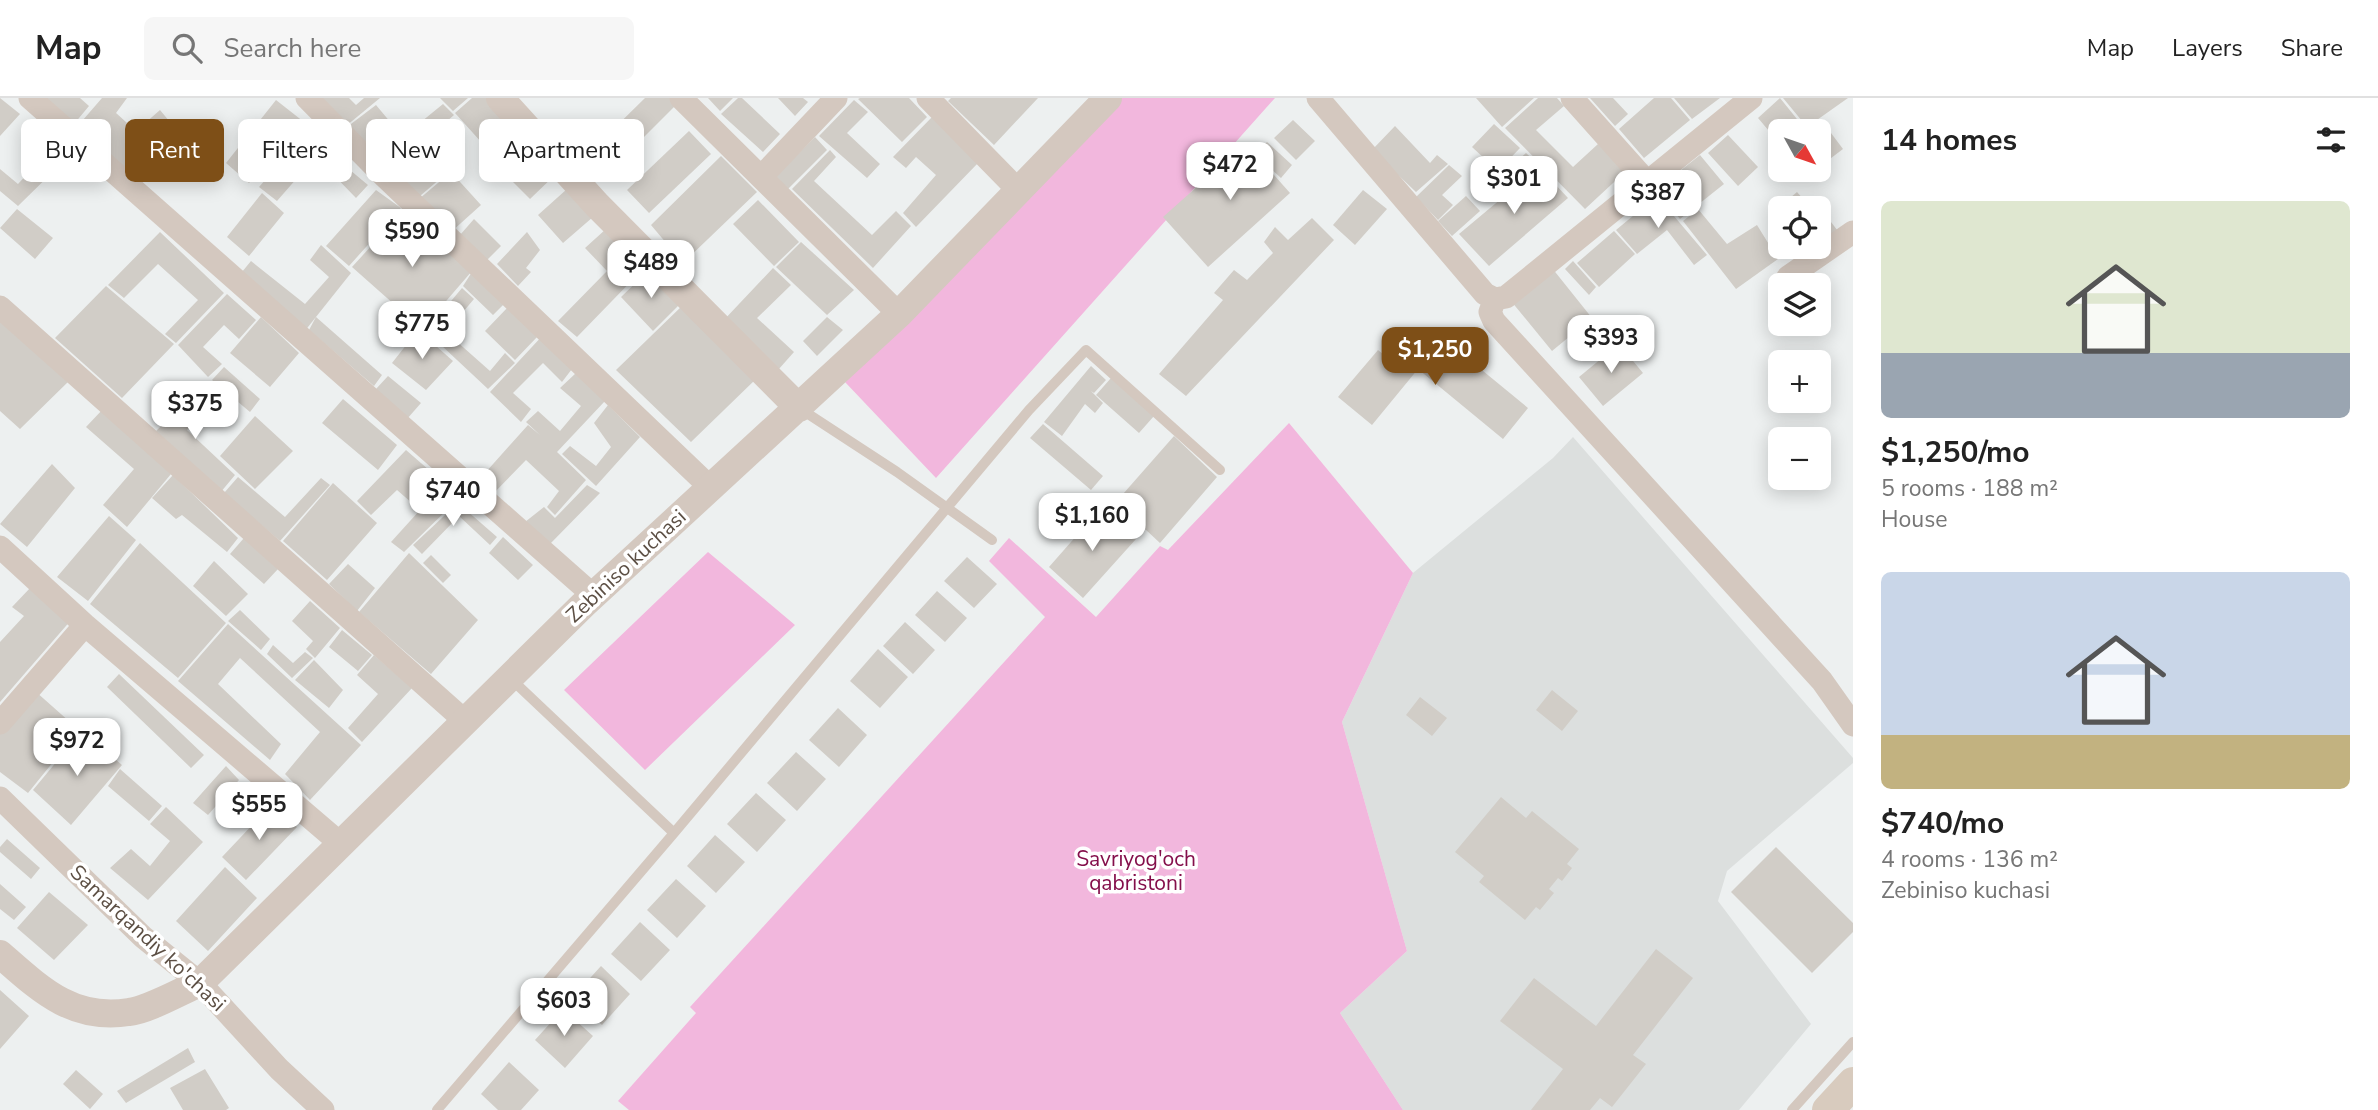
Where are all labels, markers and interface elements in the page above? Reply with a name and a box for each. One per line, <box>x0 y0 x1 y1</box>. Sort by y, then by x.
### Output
search box <box>144 17 634 80</box>
text: Map <box>35 26 102 71</box>
icon: search <box>168 29 206 67</box>
text: Search here <box>224 31 361 66</box>
text: Map <box>2087 32 2134 64</box>
text: Layers <box>2172 32 2243 64</box>
text: Share <box>2281 32 2343 64</box>
chip: Buy <box>21 119 111 182</box>
chip: Rent <box>125 119 224 182</box>
chip: Filters <box>238 119 352 182</box>
chip: New <box>366 119 465 182</box>
chip: Apartment <box>479 119 644 182</box>
north arrow <box>1768 119 1830 182</box>
map controls <box>1768 119 1831 490</box>
text: 14 homes <box>1881 120 2017 161</box>
icon: filters <box>2312 121 2350 159</box>
pin: $472 <box>1189 142 1271 202</box>
text: $472 <box>1202 149 1258 180</box>
pin: $301 <box>1473 156 1555 216</box>
text: $301 <box>1486 163 1542 194</box>
pin: $387 <box>1617 170 1699 230</box>
text: $387 <box>1630 177 1686 208</box>
button: locate <box>1768 196 1831 259</box>
pin: $590 <box>371 209 453 269</box>
text: $590 <box>384 216 440 247</box>
pin: $489 <box>610 240 692 300</box>
icon: home <box>2053 246 2179 372</box>
text: $489 <box>623 247 679 278</box>
button: layers <box>1768 273 1831 336</box>
pin: $775 <box>381 302 463 361</box>
text: $775 <box>394 308 450 339</box>
pin: $393 <box>1570 316 1652 375</box>
text: $393 <box>1583 322 1639 353</box>
pin: $1,250 <box>1378 328 1492 387</box>
text: $1,250 <box>1398 334 1472 365</box>
button: + <box>1768 350 1831 413</box>
pin: $375 <box>154 382 236 441</box>
text: $375 <box>167 388 223 419</box>
button: − <box>1768 427 1831 490</box>
text: $1,250/mo <box>1881 432 2030 473</box>
pin: $740 <box>412 468 494 528</box>
text: 5 rooms · 188 m² <box>1881 473 2058 504</box>
text: $740 <box>425 475 481 506</box>
pin: $1,160 <box>1035 494 1149 553</box>
text: $1,160 <box>1055 500 1129 531</box>
street label: Zebiniso kuchasi <box>560 503 692 629</box>
text: House <box>1881 504 1948 535</box>
icon: home <box>2053 617 2179 743</box>
pin: $972 <box>36 718 118 778</box>
text: $972 <box>49 725 105 756</box>
pin: $555 <box>218 782 300 842</box>
text: $555 <box>231 789 287 820</box>
text: $740/mo <box>1881 803 2004 844</box>
text: 4 rooms · 136 m² <box>1881 844 2058 875</box>
park label: Savriyog'och qabristoni <box>1076 845 1196 897</box>
street label: Samarqandiy ko'chasi <box>64 858 232 1018</box>
text: Zebiniso kuchasi <box>1881 875 2050 906</box>
pin: $603 <box>523 978 605 1038</box>
text: $603 <box>536 985 592 1016</box>

